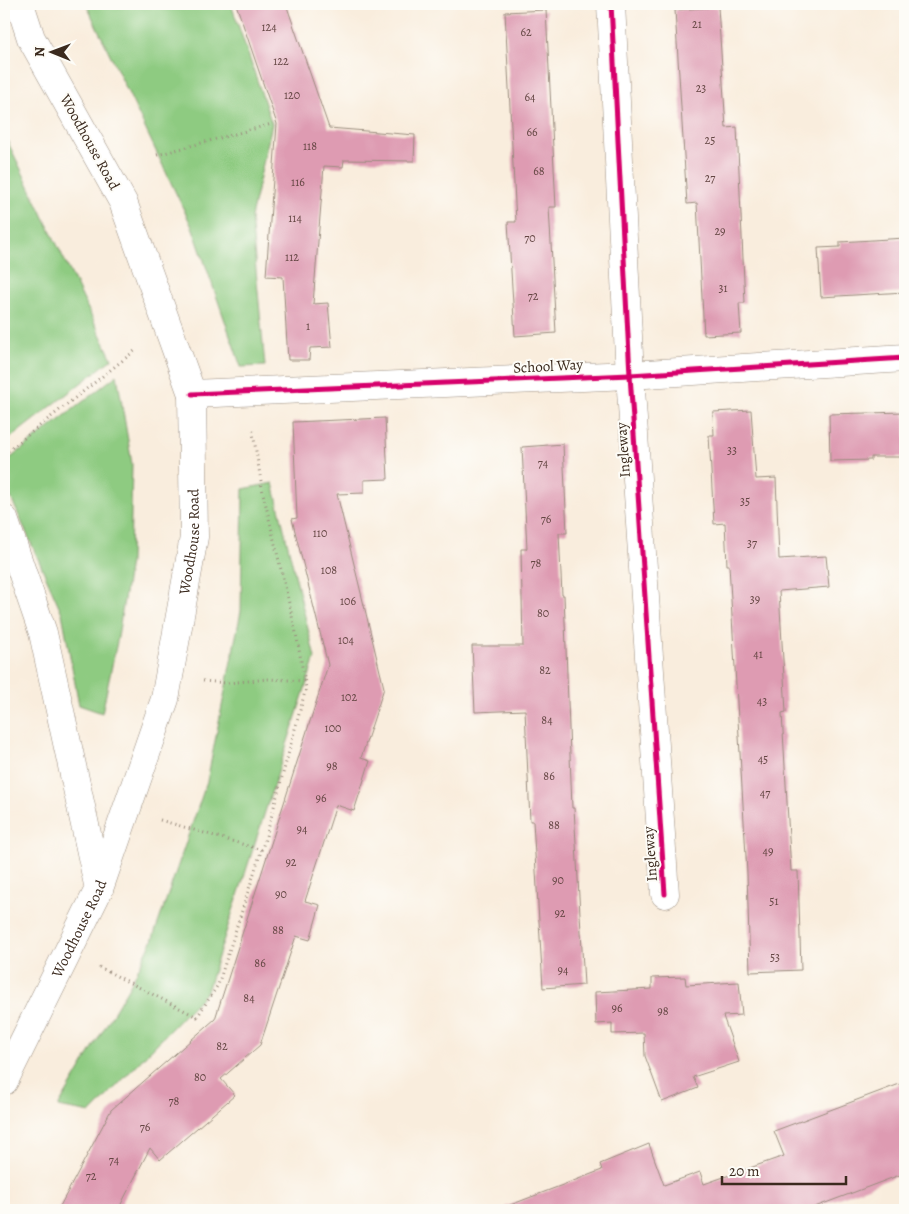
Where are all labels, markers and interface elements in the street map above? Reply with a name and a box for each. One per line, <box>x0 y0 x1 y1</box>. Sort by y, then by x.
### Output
house number: 21 <box>692 16 702 32</box>
house number: 124 <box>261 19 277 35</box>
house number: 62 <box>520 24 532 40</box>
north arrow <box>28 28 78 78</box>
text: N <box>30 47 49 57</box>
house number: 122 <box>273 53 289 69</box>
house number: 23 <box>696 80 706 96</box>
house number: 120 <box>284 87 300 103</box>
house number: 64 <box>525 89 536 105</box>
street label: Woodhouse Road <box>55 90 125 194</box>
house number: 66 <box>526 124 538 140</box>
house number: 25 <box>705 132 715 148</box>
house number: 118 <box>303 138 317 154</box>
house number: 68 <box>533 163 545 179</box>
house number: 27 <box>705 170 716 186</box>
house number: 116 <box>291 174 305 190</box>
house number: 114 <box>288 210 302 226</box>
house number: 29 <box>714 223 726 239</box>
house number: 70 <box>524 230 536 246</box>
house number: 112 <box>285 249 299 265</box>
house number: 31 <box>718 280 728 296</box>
house number: 72 <box>528 288 539 304</box>
house number: 1 <box>306 318 310 334</box>
street label: School Way <box>513 354 584 378</box>
street label: Ingleway <box>611 422 635 478</box>
house number: 33 <box>727 442 737 458</box>
house number: 74 <box>538 455 549 471</box>
street label: Woodhouse Road <box>174 488 204 597</box>
house number: 35 <box>740 493 750 509</box>
house number: 76 <box>541 511 552 527</box>
house number: 110 <box>313 525 327 541</box>
house number: 37 <box>747 535 758 551</box>
house number: 78 <box>531 555 542 571</box>
house number: 108 <box>321 562 337 578</box>
house number: 39 <box>750 591 760 607</box>
house number: 106 <box>340 593 356 609</box>
house number: 80 <box>537 605 549 621</box>
house number: 104 <box>338 632 355 648</box>
house number: 41 <box>753 646 763 662</box>
house number: 82 <box>539 662 551 678</box>
house number: 102 <box>341 689 357 705</box>
house number: 43 <box>757 693 767 709</box>
house number: 84 <box>541 712 553 728</box>
house number: 100 <box>325 720 341 736</box>
house number: 45 <box>758 751 768 767</box>
house number: 98 <box>326 758 338 774</box>
house number: 86 <box>543 768 555 784</box>
house number: 47 <box>760 785 771 801</box>
house number: 96 <box>315 790 327 806</box>
house number: 88 <box>548 817 560 833</box>
house number: 94 <box>297 821 308 837</box>
street label: Ingleway <box>638 826 662 882</box>
house number: 49 <box>763 843 773 859</box>
house number: 92 <box>285 854 297 870</box>
house number: 90 <box>552 872 564 888</box>
street label: Woodhouse Road <box>46 876 112 982</box>
house number: 90 <box>275 886 287 902</box>
house number: 51 <box>769 893 779 909</box>
house number: 92 <box>554 905 566 921</box>
house number: 88 <box>272 922 284 938</box>
house number: 53 <box>770 949 780 965</box>
house number: 86 <box>254 955 266 971</box>
house number: 94 <box>558 962 569 978</box>
house number: 84 <box>243 990 255 1006</box>
house number: 96 <box>611 1000 623 1016</box>
house number: 98 <box>657 1003 669 1019</box>
house number: 82 <box>216 1038 228 1054</box>
house number: 80 <box>194 1069 206 1085</box>
house number: 78 <box>169 1093 180 1109</box>
house number: 76 <box>140 1119 151 1135</box>
house number: 74 <box>109 1152 120 1168</box>
scale bar <box>722 1154 845 1186</box>
text: 20 m <box>729 1161 760 1181</box>
house number: 72 <box>86 1168 97 1184</box>

